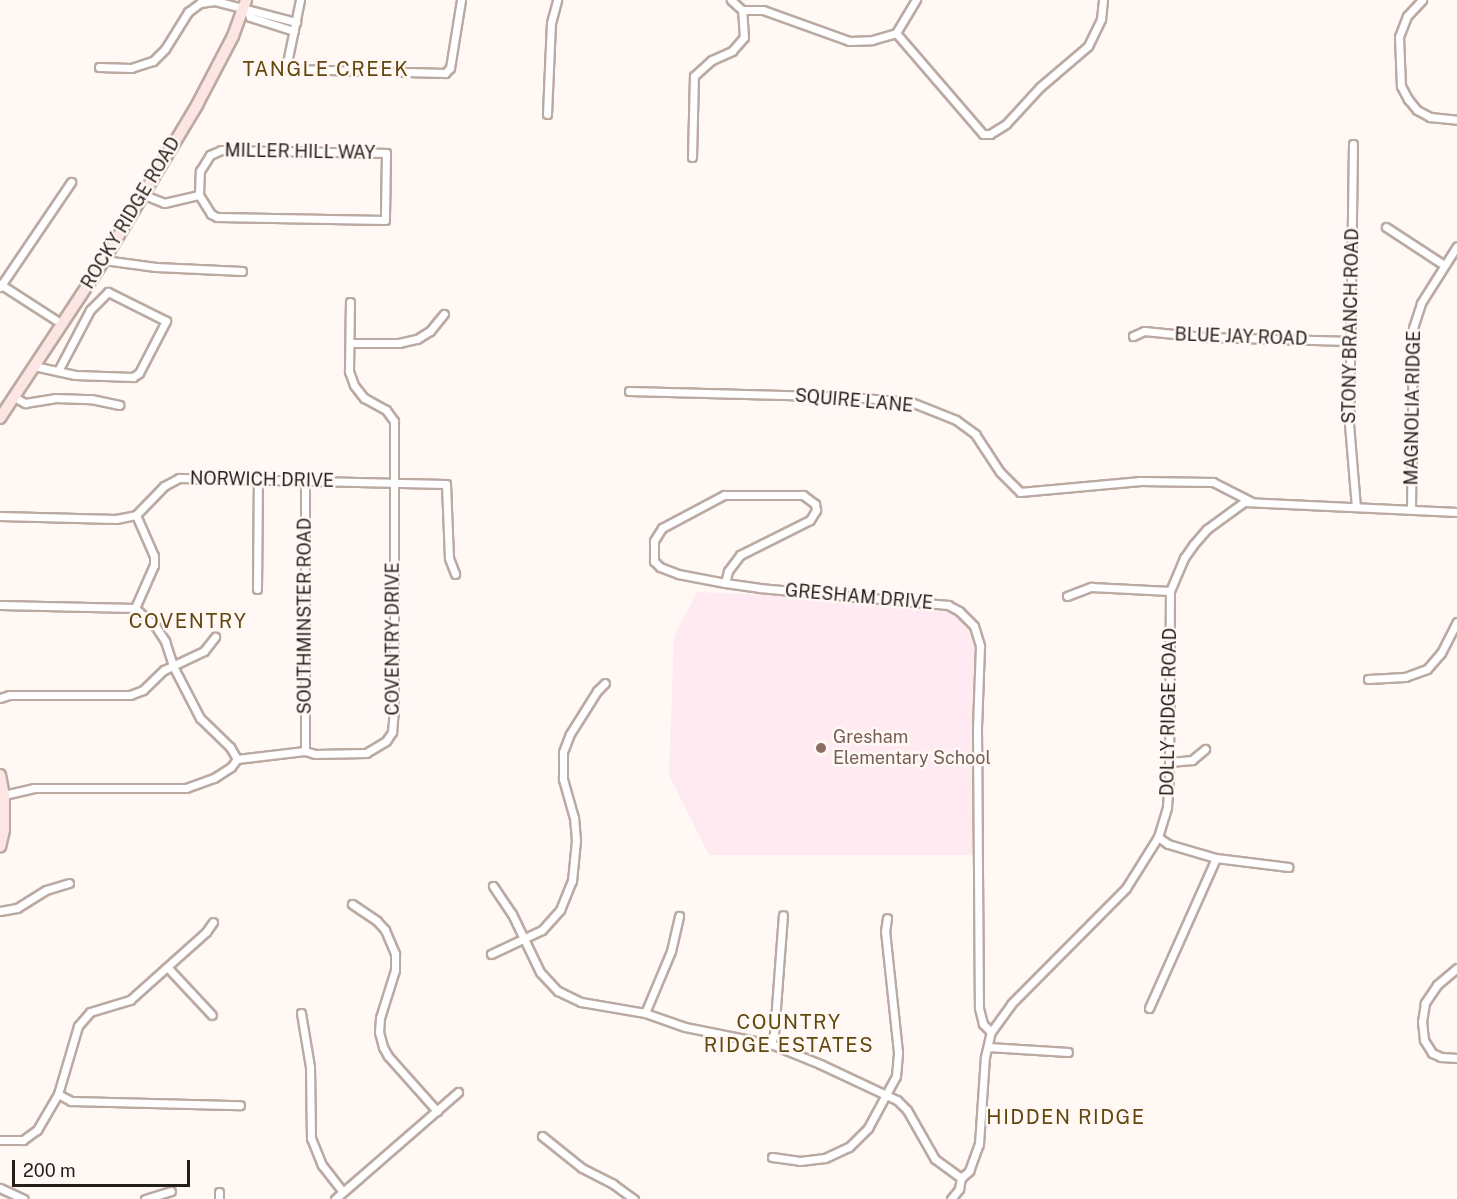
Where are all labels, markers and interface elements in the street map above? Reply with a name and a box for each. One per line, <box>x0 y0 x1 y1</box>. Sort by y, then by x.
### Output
district label: TANGLE CREEK <box>243 57 409 81</box>
street label: ROCKY RIDGE ROAD <box>77 133 185 293</box>
street label: MILLER HILL WAY <box>224 140 376 164</box>
street label: STONY BRANCH ROAD <box>1338 228 1364 424</box>
street label: BLUE JAY ROAD <box>1174 324 1308 350</box>
street label: MAGNOLIA RIDGE <box>1401 330 1425 486</box>
street label: SQUIRE LANE <box>794 385 914 417</box>
street label: NORWICH DRIVE <box>190 468 334 492</box>
street label: SOUTHMINSTER ROAD <box>294 518 316 714</box>
street label: COVENTRY DRIVE <box>382 562 404 716</box>
street label: GRESHAM DRIVE <box>784 580 934 614</box>
district label: COVENTRY <box>129 609 247 633</box>
street label: DOLLY RIDGE ROAD <box>1157 628 1181 796</box>
place label: Gresham Elementary School <box>833 727 991 770</box>
marker: Gresham Elementary School <box>814 741 828 755</box>
district label: COUNTRY RIDGE ESTATES <box>704 1011 874 1058</box>
district label: HIDDEN RIDGE <box>986 1105 1146 1129</box>
scale bar <box>15 1148 194 1186</box>
text: 200 m <box>23 1160 76 1181</box>

